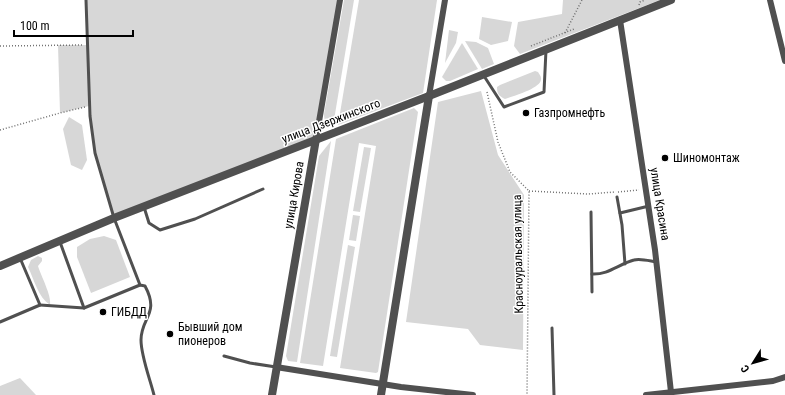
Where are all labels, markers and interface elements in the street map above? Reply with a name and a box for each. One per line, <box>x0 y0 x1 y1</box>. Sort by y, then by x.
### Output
scale bar <box>14 12 133 38</box>
text: 100 m <box>20 19 50 33</box>
street label: улица Дзержинского <box>280 96 382 146</box>
place label: Газпромнефть <box>534 106 605 120</box>
marker: Газпромнефть <box>521 108 531 118</box>
place label: Шиномонтаж <box>673 151 740 165</box>
marker: Шиномонтаж <box>660 153 670 163</box>
street label: улица Кирова <box>281 160 307 230</box>
street label: улица Красина <box>647 167 673 242</box>
street label: Красноуральская улица <box>510 194 526 314</box>
place label: ГИБДД <box>111 305 147 319</box>
marker: ГИБДД <box>98 307 108 317</box>
place label: Бывший дом пионеров <box>178 320 242 348</box>
marker: Бывший дом пионеров <box>165 329 175 339</box>
north arrow <box>733 343 773 383</box>
text: С <box>738 362 752 375</box>

